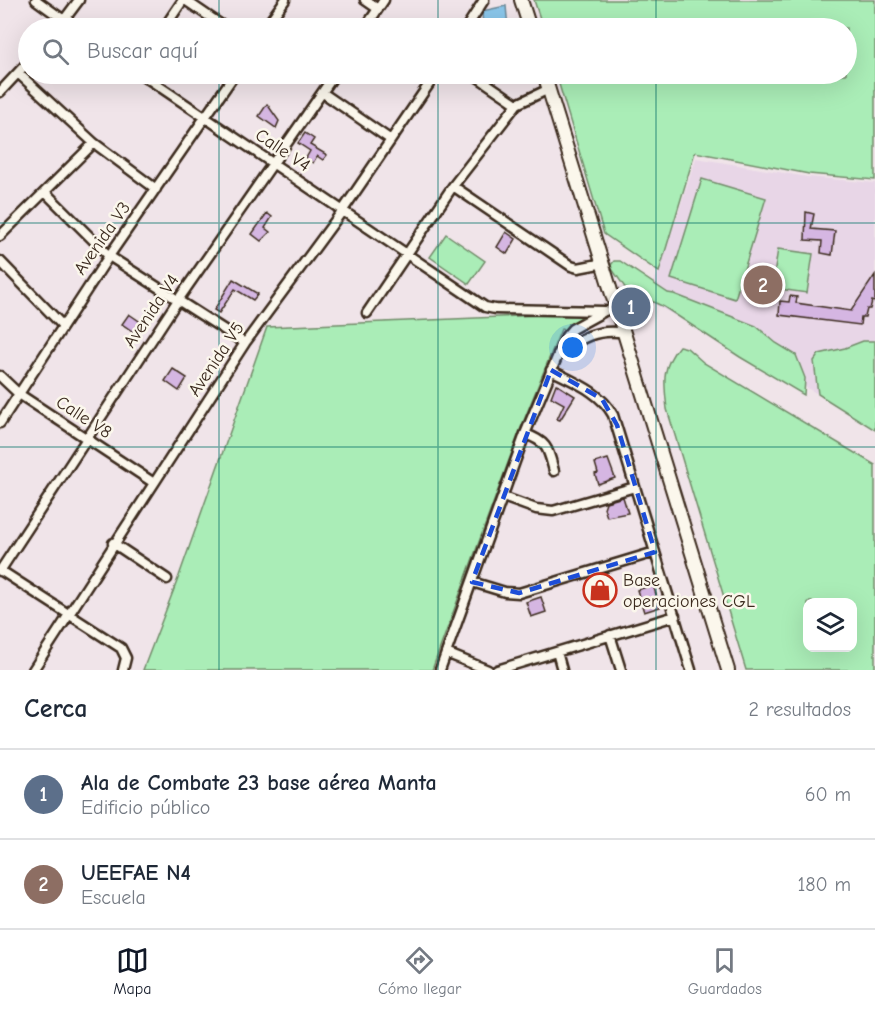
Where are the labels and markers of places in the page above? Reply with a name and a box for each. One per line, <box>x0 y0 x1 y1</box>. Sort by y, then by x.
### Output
pin: 2 <box>744 262 783 308</box>
pin: 1 <box>612 284 650 330</box>
place label: Base operaciones CGL <box>623 570 755 612</box>
shop icon: Base operaciones CGL <box>582 572 618 608</box>

